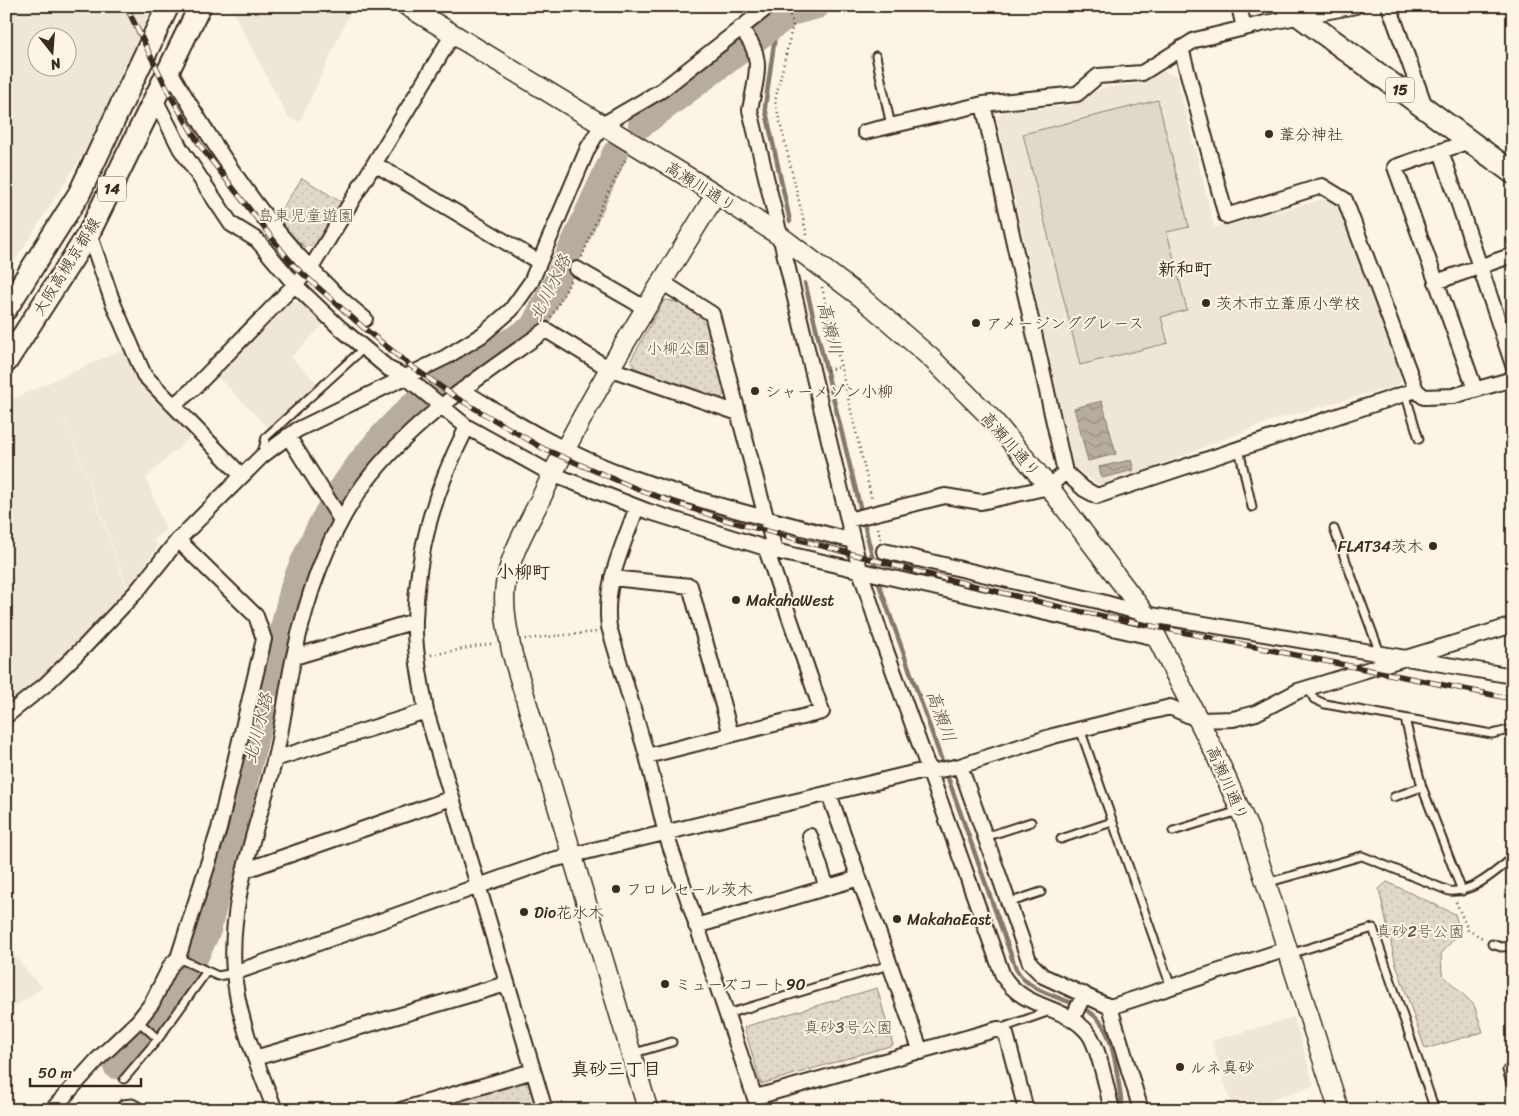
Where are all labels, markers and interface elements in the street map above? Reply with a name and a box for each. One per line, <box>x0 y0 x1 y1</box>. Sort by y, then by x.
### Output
north arrow <box>28 28 78 78</box>
text: N <box>47 50 65 77</box>
road number: 15 <box>1386 78 1414 102</box>
place label: 葦分神社 <box>1279 120 1343 149</box>
marker: 葦分神社 <box>1263 128 1275 140</box>
street label: 高瀬川通り <box>659 153 742 220</box>
road number: 14 <box>98 176 126 202</box>
park label: 島東児童遊園 <box>258 201 354 230</box>
street label: 大阪高槻京都線 <box>24 211 108 321</box>
water label: 北川水路 <box>520 248 581 327</box>
district label: 新和町 <box>1158 253 1212 285</box>
place label: 茨木市立葦原小学校 <box>1216 289 1360 318</box>
marker: 茨木市立葦原小学校 <box>1200 297 1212 309</box>
water label: 高瀬川 <box>808 298 852 358</box>
place label: アメージンググレース <box>986 309 1144 338</box>
marker: アメージンググレース <box>970 317 982 329</box>
park label: 小柳公園 <box>646 334 710 363</box>
place label: シャーメゾン小柳 <box>765 377 893 406</box>
marker: シャーメゾン小柳 <box>749 385 761 397</box>
street label: 高瀬川通り <box>973 405 1048 484</box>
place label: FLAT34茨木 <box>1338 532 1423 561</box>
marker: FLAT34茨木 <box>1427 540 1439 552</box>
district label: 小柳町 <box>496 556 550 588</box>
place label: MakahaWest <box>746 586 834 615</box>
marker: MakahaWest <box>730 594 742 606</box>
water label: 高瀬川 <box>917 685 965 747</box>
water label: 北川水路 <box>234 688 282 767</box>
street label: 高瀬川通り <box>1198 741 1257 826</box>
place label: フロレセール茨木 <box>626 875 753 904</box>
marker: フロレセール茨木 <box>610 883 622 895</box>
place label: Dio花水木 <box>534 898 604 927</box>
place label: MakahaEast <box>907 905 992 934</box>
marker: Dio花水木 <box>518 906 530 918</box>
marker: MakahaEast <box>891 913 903 925</box>
park label: 真砂2号公園 <box>1375 917 1465 946</box>
place label: ミューズコート90 <box>675 970 806 999</box>
marker: ミューズコート90 <box>659 978 671 990</box>
park label: 真砂3号公園 <box>804 1013 892 1042</box>
district label: 真砂三丁目 <box>571 1053 661 1085</box>
place label: ルネ真砂 <box>1190 1053 1254 1082</box>
scale bar <box>30 1056 141 1088</box>
text: 50 m <box>38 1060 73 1086</box>
marker: ルネ真砂 <box>1174 1061 1186 1073</box>

